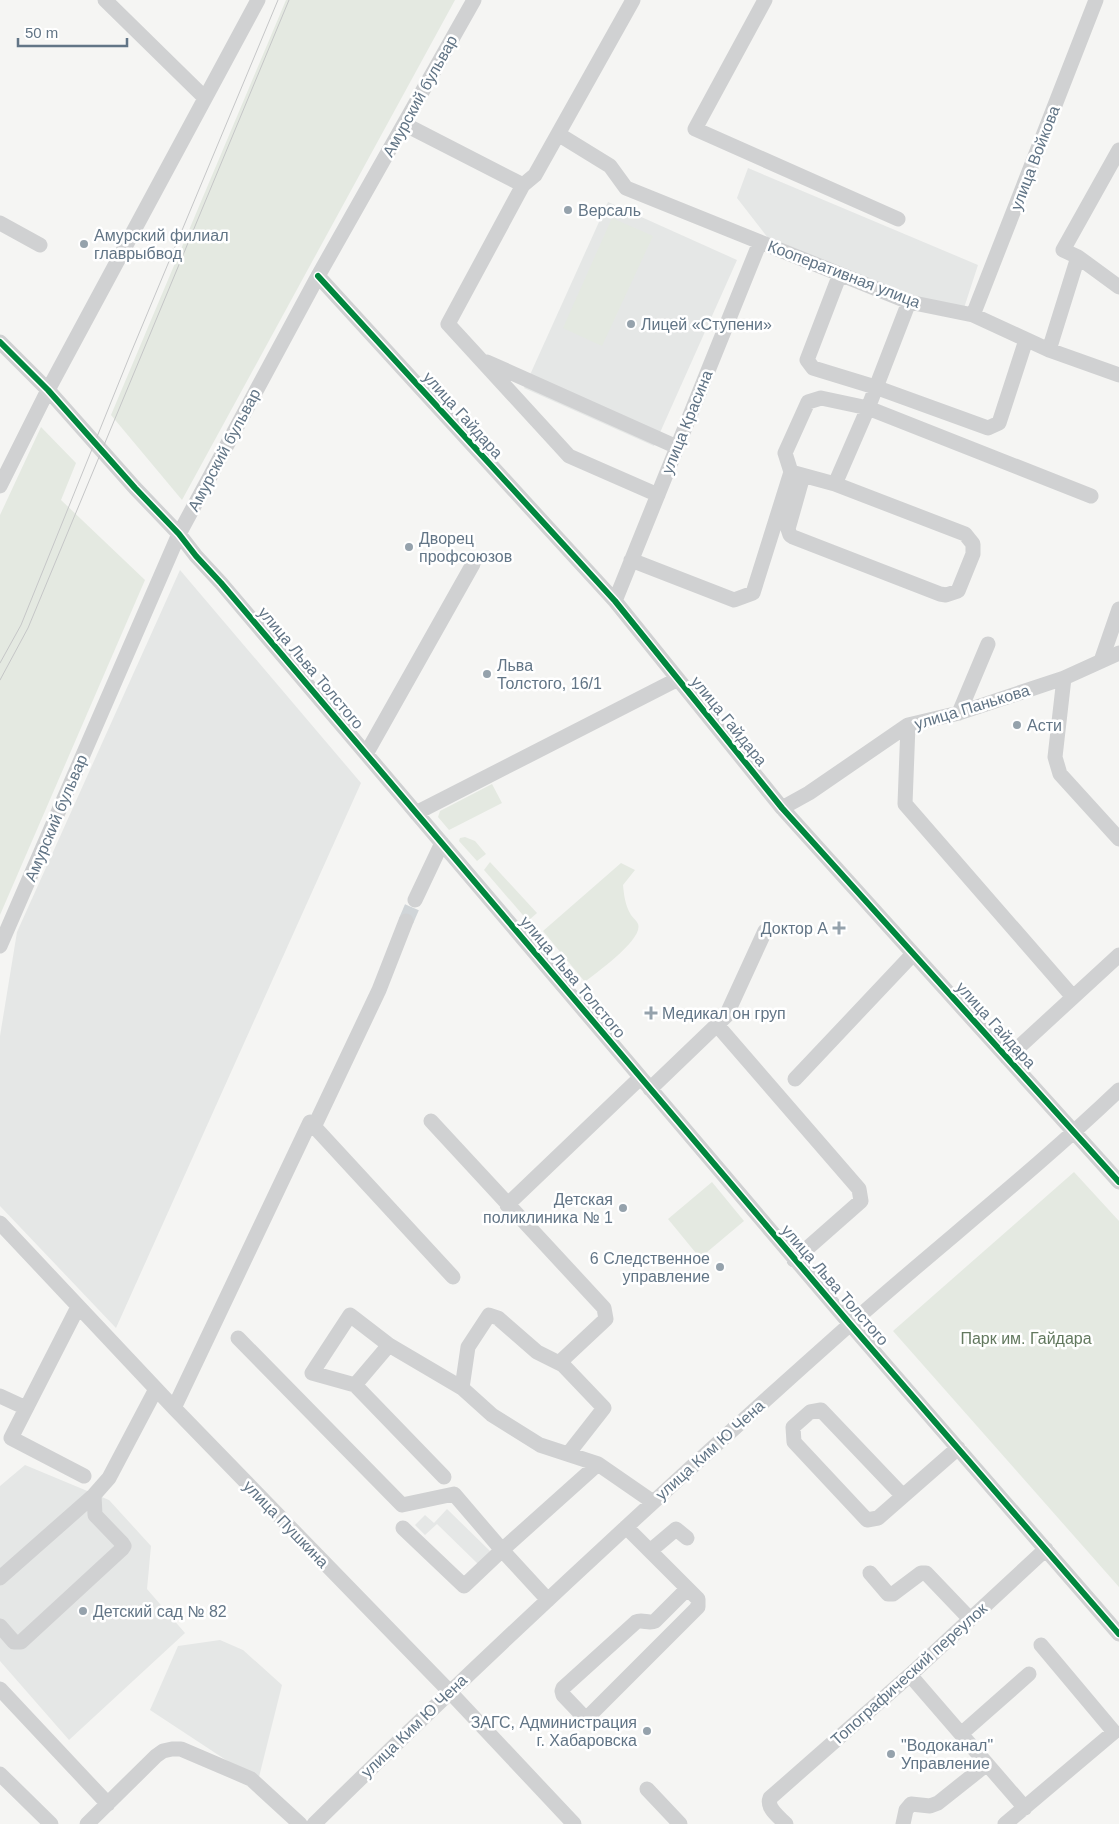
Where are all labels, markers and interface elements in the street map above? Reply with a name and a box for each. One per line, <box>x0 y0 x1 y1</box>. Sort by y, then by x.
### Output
scale bar <box>18 15 126 47</box>
text: 50 m <box>25 24 58 41</box>
street label: Амурский бульвар <box>380 32 460 160</box>
street label: улица Войкова <box>1007 103 1063 213</box>
place label: Версаль <box>578 202 641 219</box>
marker: Версаль <box>562 204 574 216</box>
place label: Амурский филиал главрыбвод <box>94 227 229 262</box>
street label: Кооперативная улица <box>765 237 923 311</box>
marker: Амурский филиал главрыбвод <box>78 238 90 250</box>
place label: Лицей «Ступени» <box>641 316 772 333</box>
marker: Лицей «Ступени» <box>625 318 637 330</box>
street label: улица Гайдара <box>420 368 506 462</box>
street label: улица Красина <box>658 368 716 476</box>
street label: Амурский бульвар <box>185 386 264 514</box>
place label: Дворец профсоюзов <box>419 530 512 565</box>
marker: Дворец профсоюзов <box>403 541 415 553</box>
street label: улица Льва Толстого <box>255 604 367 732</box>
place label: Льва Толстого, 16/1 <box>497 657 602 692</box>
marker: Льва Толстого, 16/1 <box>481 668 493 680</box>
street label: улица Гайдара <box>688 673 770 769</box>
street label: улица Панькова <box>912 681 1032 733</box>
place label: Асти <box>1027 717 1062 734</box>
marker: Асти <box>1011 719 1023 731</box>
street label: Амурский бульвар <box>22 752 90 884</box>
street label: улица Льва Толстого <box>517 913 629 1041</box>
place label: Доктор А <box>761 920 828 937</box>
marker: Доктор А <box>832 921 846 935</box>
street label: улица Гайдара <box>953 978 1039 1072</box>
place label: Медикал он груп <box>662 1005 786 1022</box>
marker: Медикал он груп <box>644 1006 658 1020</box>
place label: Детская поликлиника № 1 <box>483 1191 613 1226</box>
marker: Детская поликлиника № 1 <box>617 1202 629 1214</box>
street label: улица Льва Толстого <box>778 1221 892 1349</box>
place label: 6 Следственное управление <box>590 1250 710 1285</box>
marker: 6 Следственное управление <box>714 1261 726 1273</box>
park label: Парк им. Гайдара <box>960 1330 1092 1347</box>
street label: улица Ким Ю Чена <box>652 1397 768 1503</box>
street label: улица Пушкина <box>240 1477 332 1571</box>
street label: Топографический переулок <box>828 1599 991 1748</box>
place label: Детский сад № 82 <box>93 1603 227 1620</box>
marker: Детский сад № 82 <box>77 1605 89 1617</box>
street label: улица Ким Ю Чена <box>358 1671 470 1781</box>
place label: ЗАГС, Администрация г. Хабаровска <box>471 1714 637 1749</box>
marker: ЗАГС, Администрация г. Хабаровска <box>641 1725 653 1737</box>
place label: "Водоканал" Управление <box>901 1737 993 1772</box>
marker: "Водоканал" Управление <box>885 1748 897 1760</box>

